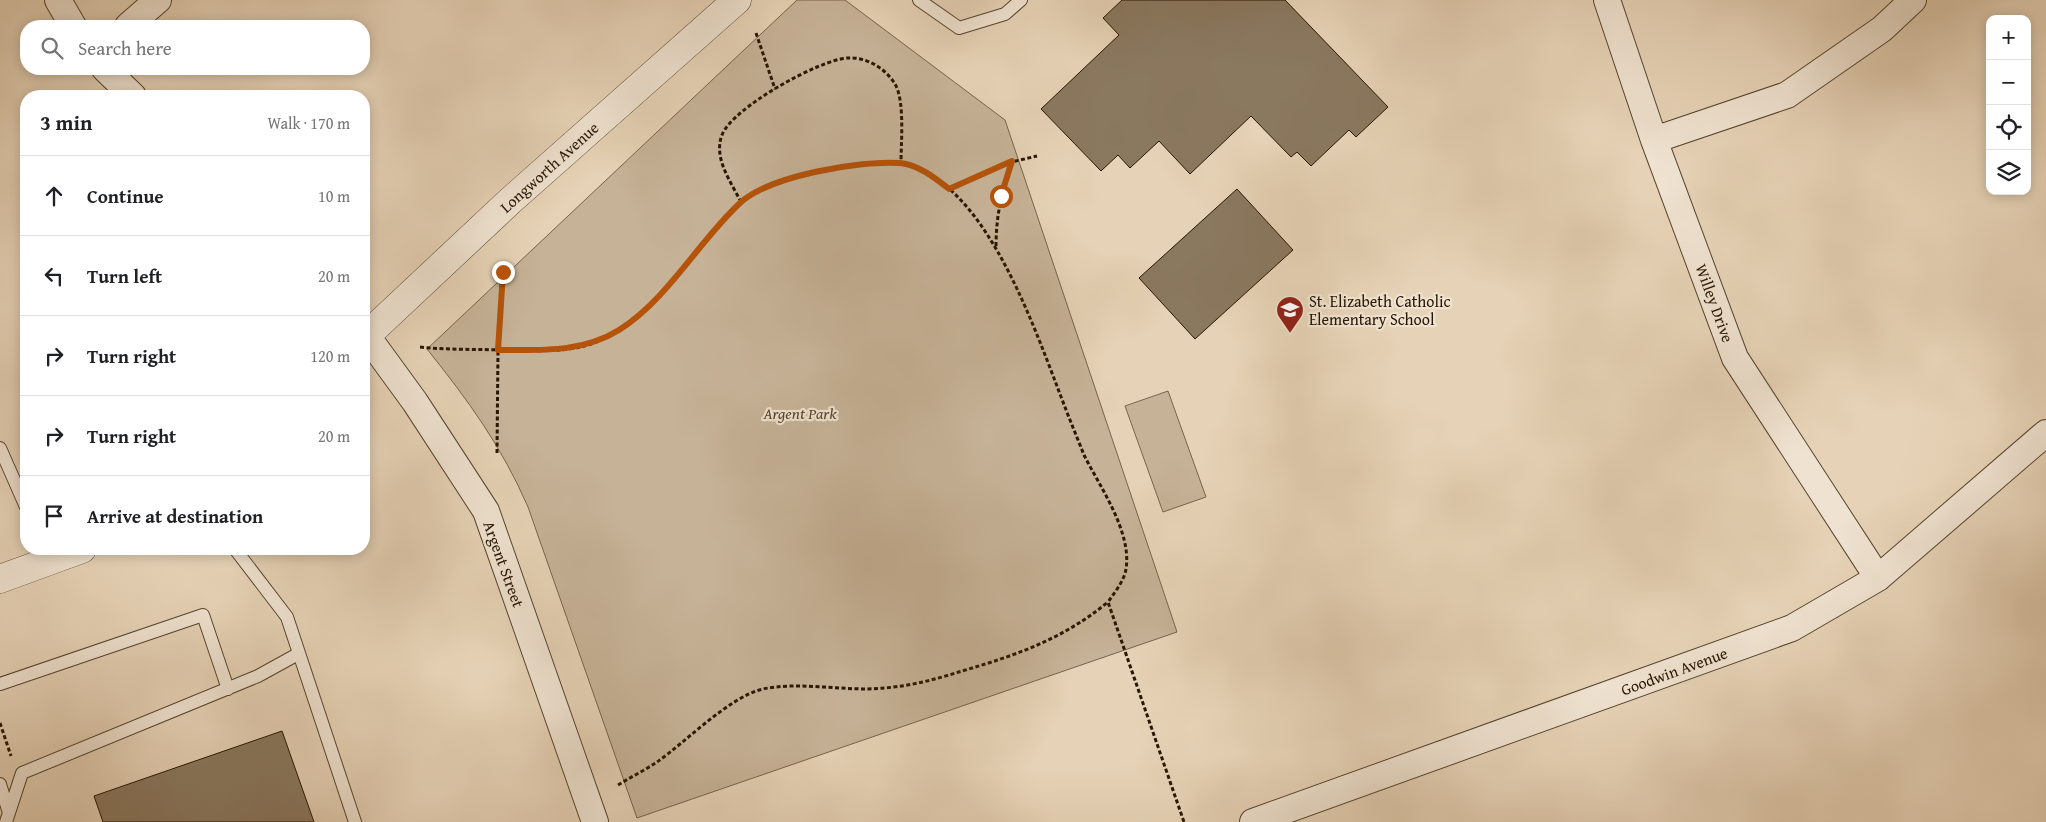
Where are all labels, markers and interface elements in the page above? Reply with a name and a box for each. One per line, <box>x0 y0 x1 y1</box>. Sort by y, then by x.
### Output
map controls <box>1986 15 2031 195</box>
button: + <box>1986 15 2031 60</box>
search box <box>20 20 370 75</box>
icon: search <box>38 34 66 62</box>
text: Search here <box>78 34 172 62</box>
button: − <box>1986 60 2031 105</box>
button: locate <box>1986 105 2031 150</box>
text: 3 min <box>40 107 92 138</box>
text: Walk · 170 m <box>267 111 350 135</box>
street label: Longworth Avenue <box>494 116 604 218</box>
button: layers <box>1986 150 2031 195</box>
icon: ahead <box>40 182 68 210</box>
text: Continue <box>87 182 164 210</box>
text: 10 m <box>318 184 350 208</box>
route start <box>990 185 1013 208</box>
street label: Willey Drive <box>1690 260 1740 346</box>
route end <box>492 261 515 284</box>
icon: left <box>40 262 68 290</box>
text: Turn left <box>87 262 162 290</box>
text: 20 m <box>318 264 350 288</box>
place label: St. Elizabeth Catholic Elementary School <box>1309 289 1451 331</box>
school or university icon: St. Elizabeth Catholic Elementary School <box>1275 295 1305 334</box>
icon: right <box>40 342 68 370</box>
text: Turn right <box>87 342 176 370</box>
text: 120 m <box>310 344 350 368</box>
park label: Argent Park <box>762 401 837 425</box>
icon: right <box>40 422 68 450</box>
text: Turn right <box>87 422 176 450</box>
text: 20 m <box>318 424 350 448</box>
icon: arrive <box>40 502 68 530</box>
text: Arrive at destination <box>87 502 263 530</box>
street label: Argent Street <box>477 517 531 611</box>
street label: Goodwin Avenue <box>1617 641 1731 701</box>

